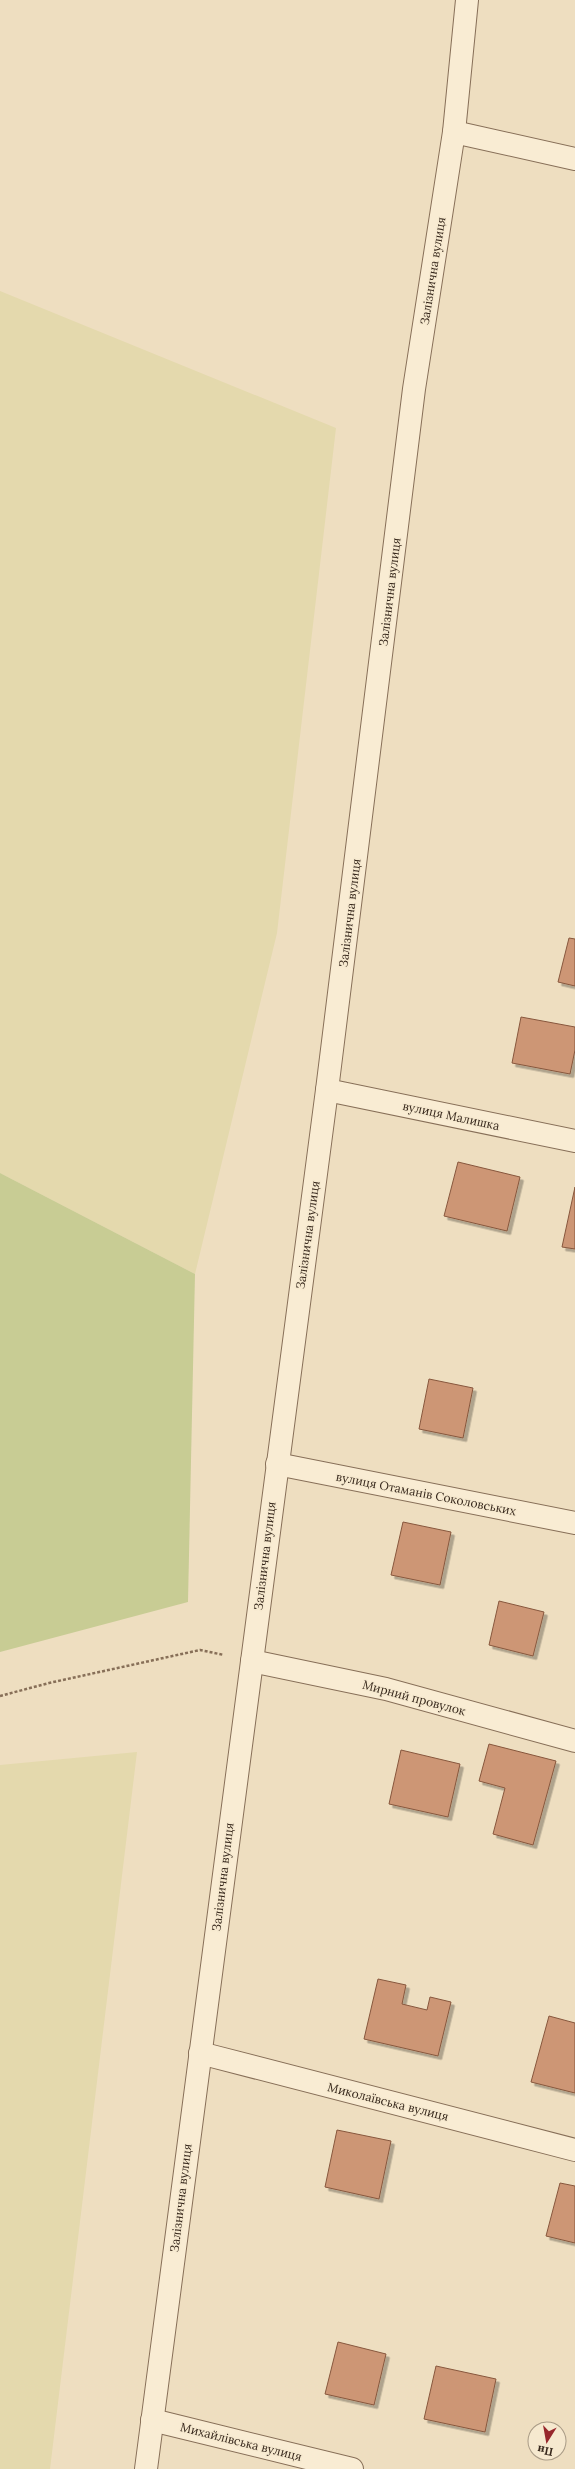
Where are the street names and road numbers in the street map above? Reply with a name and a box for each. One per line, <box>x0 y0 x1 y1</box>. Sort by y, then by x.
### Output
street label: Залізнична вулиця <box>417 216 448 326</box>
street label: Залізнична вулиця <box>375 537 404 647</box>
street label: Залізнична вулиця <box>335 858 364 968</box>
street label: вулиця Малишка <box>401 1098 501 1133</box>
street label: Залізнична вулиця <box>292 1180 323 1290</box>
street label: вулиця Отаманів Соколовських <box>335 1469 518 1518</box>
street label: Залізнична вулиця <box>250 1501 279 1611</box>
street label: Мирний провулок <box>361 1677 468 1719</box>
street label: Залізнична вулиця <box>208 1822 237 1932</box>
street label: Миколаївська вулиця <box>326 2079 450 2124</box>
street label: Залізнична вулиця <box>166 2143 195 2253</box>
street label: Михайлівська вулиця <box>179 2419 303 2464</box>

